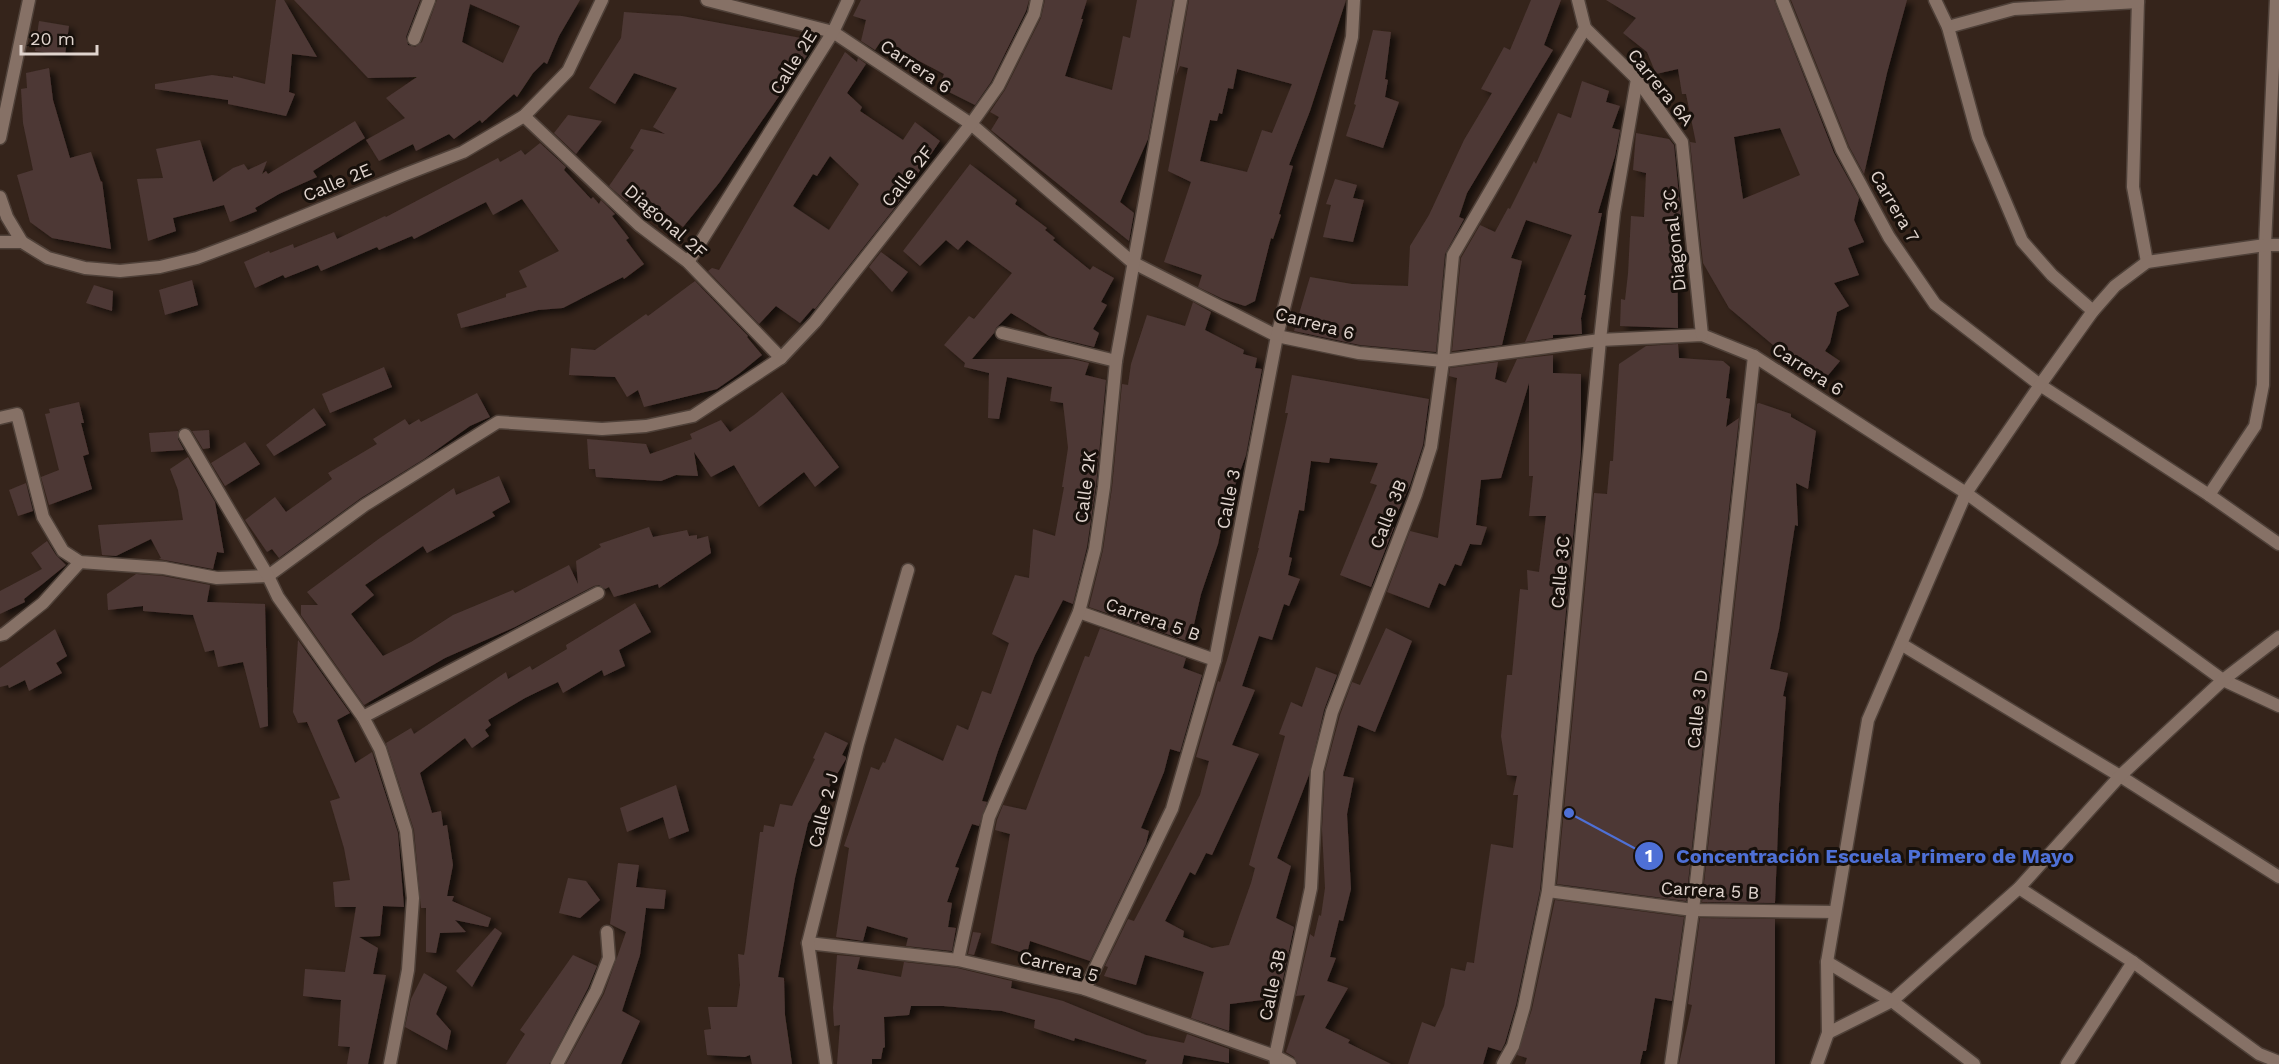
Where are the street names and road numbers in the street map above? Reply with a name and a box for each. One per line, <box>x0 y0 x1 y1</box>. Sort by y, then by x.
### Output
street label: Calle 2E <box>765 26 821 98</box>
street label: Carrera 6 <box>876 35 956 97</box>
street label: Carrera 6A <box>1624 44 1699 130</box>
street label: Calle 2F <box>877 141 937 211</box>
street label: Calle 2E <box>300 158 374 206</box>
street label: Carrera 7 <box>1866 166 1924 246</box>
street label: Diagonal 2F <box>621 180 711 262</box>
street label: Diagonal 3C <box>1658 187 1690 293</box>
street label: Carrera 6 <box>1273 302 1357 344</box>
street label: Carrera 6 <box>1768 338 1848 400</box>
street label: Calle 2K <box>1070 450 1100 524</box>
street label: Calle 3 <box>1212 467 1244 531</box>
street label: Calle 3B <box>1365 476 1411 552</box>
street label: Calle 3C <box>1546 535 1574 609</box>
street label: Carrera 5 B <box>1103 593 1203 645</box>
street label: Calle 3 D <box>1682 668 1712 750</box>
street label: Calle 2 J <box>804 770 842 850</box>
street label: Carrera 5 B <box>1660 877 1760 903</box>
street label: Carrera 5 <box>1017 946 1101 986</box>
street label: Calle 3B <box>1254 947 1290 1023</box>

